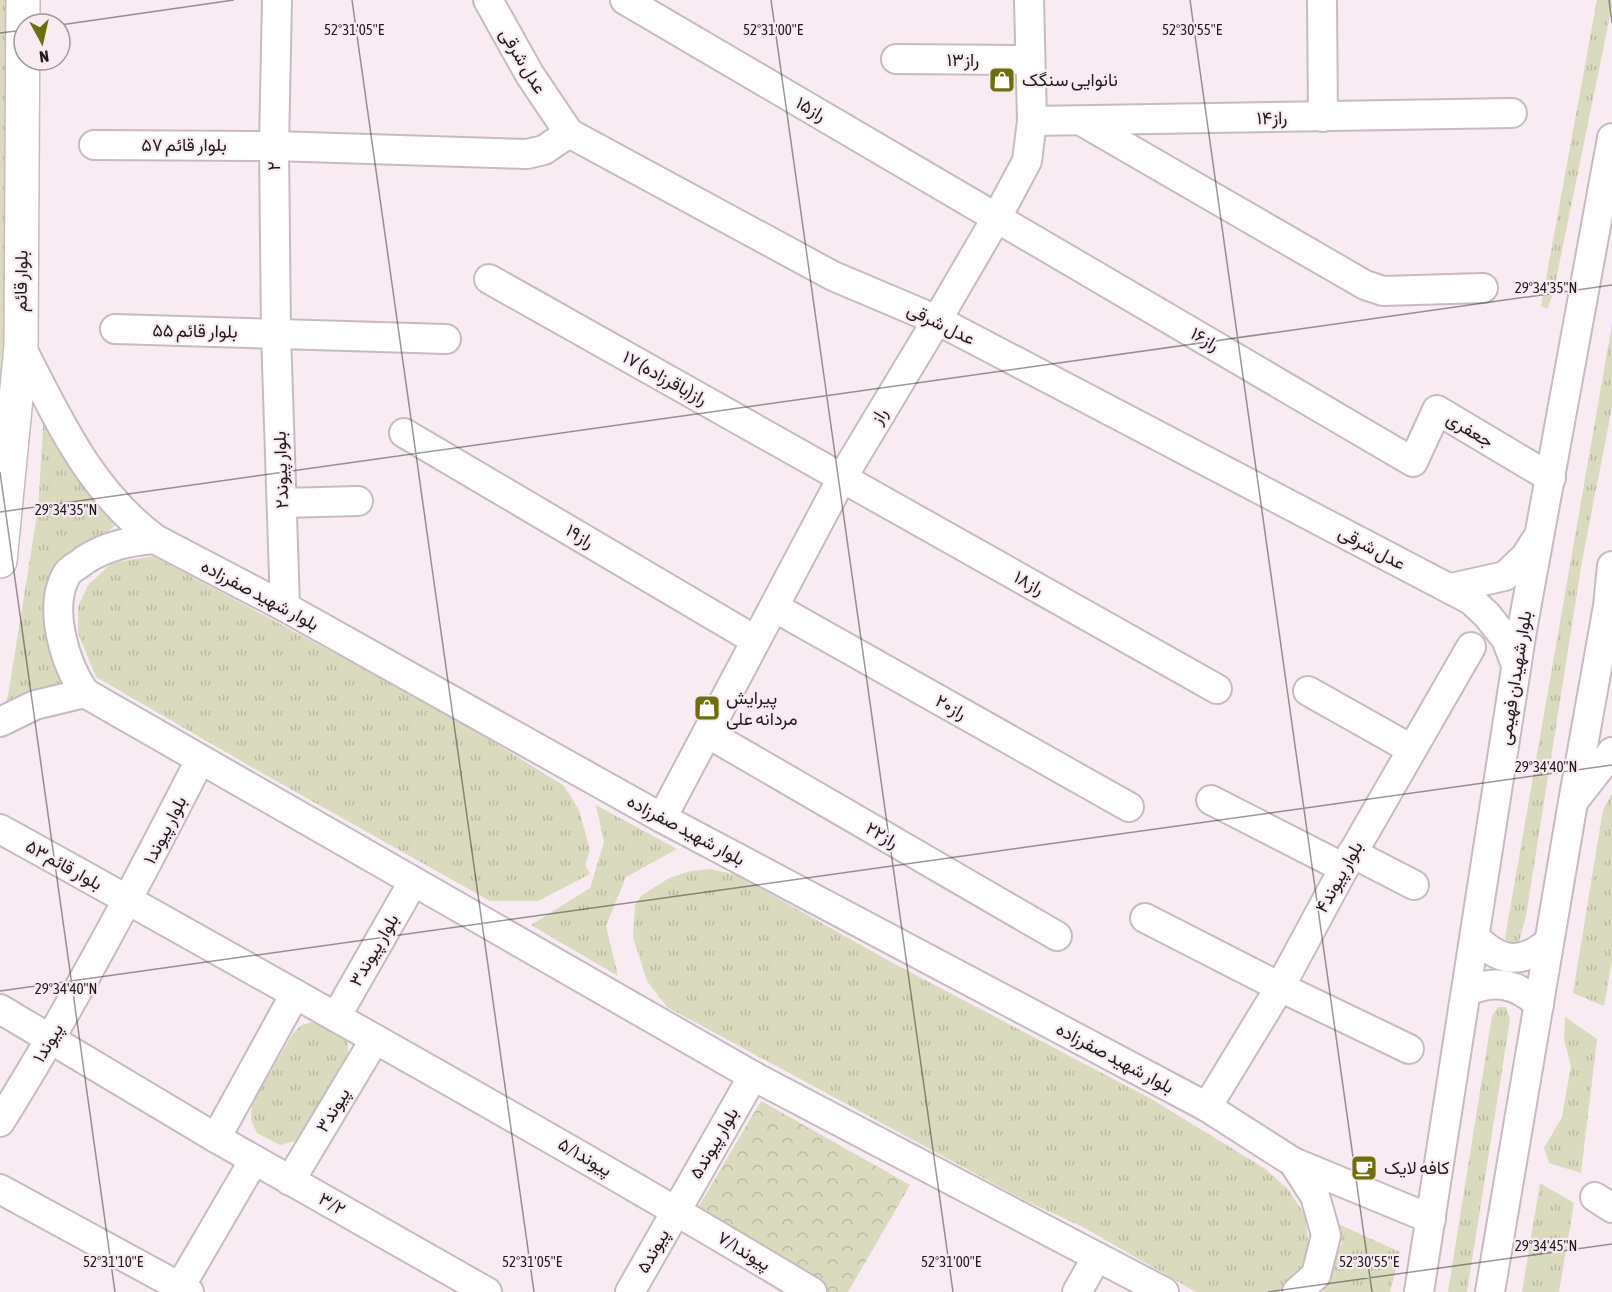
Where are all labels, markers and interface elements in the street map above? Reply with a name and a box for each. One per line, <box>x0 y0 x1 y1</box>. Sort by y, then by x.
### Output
north arrow <box>12 12 72 72</box>
text: 52°31'05"E <box>324 21 385 38</box>
text: 52°31'00"E <box>743 21 804 38</box>
text: 52°30'55"E <box>1162 21 1223 38</box>
street label: عدل شرقی <box>495 24 551 98</box>
text: N <box>38 47 50 66</box>
street label: راز۱۳ <box>947 49 979 71</box>
shop icon: نانوایی سنگک <box>987 65 1017 95</box>
place label: نانوایی سنگک <box>1022 69 1118 91</box>
street label: راز۱۵ <box>792 92 830 126</box>
street label: راز۱۴ <box>1256 107 1288 129</box>
street label: بلوار قائم ۵۷ <box>141 134 227 157</box>
street label: ۲ <box>263 161 284 171</box>
street label: بلوار قائم <box>9 250 34 312</box>
text: 29°34'35"N <box>1515 279 1577 296</box>
street label: عدل شرقی <box>903 298 979 350</box>
street label: بلوار قائم ۵۵ <box>152 319 238 344</box>
street label: راز۱۶ <box>1187 322 1223 356</box>
street label: ۱۷ راز(باقرزاده) <box>619 346 711 410</box>
street label: راز <box>865 404 892 429</box>
street label: جعفری <box>1442 407 1498 453</box>
street label: بلوار پیوند۲ <box>269 431 294 509</box>
text: 29°34'35"N <box>35 501 97 518</box>
street label: راز۱۹ <box>562 519 598 553</box>
street label: عدل شرقی <box>1335 521 1409 575</box>
street label: بلوار شهید صفرزاده <box>197 555 323 635</box>
street label: راز۱۸ <box>1010 566 1048 600</box>
street label: بلوار شهیدان فهیمی <box>1494 609 1536 747</box>
place label: پیرایش مردانه علی <box>726 687 798 730</box>
street label: راز۲۰ <box>932 690 970 724</box>
shop icon: پیرایش مردانه علی <box>692 693 722 723</box>
text: 29°34'40"N <box>1515 758 1577 775</box>
street label: بلوار شهید صفرزاده <box>623 790 749 870</box>
street label: بلوار پیوند۱ <box>139 792 192 868</box>
street label: راز۲۲ <box>862 817 902 853</box>
street label: بلوار قائم۵۳ <box>21 835 106 896</box>
street label: بلوار پیوند۴ <box>1310 837 1369 917</box>
street label: بلوار پیوند۳ <box>344 910 404 991</box>
text: 29°34'40"N <box>35 980 97 997</box>
street label: بلوار شهید صفرزاده <box>1052 1018 1178 1098</box>
street label: پیوند۱ <box>28 1019 69 1067</box>
street label: پیوند۳ <box>311 1084 356 1137</box>
street label: بلوار پیوند۵ <box>685 1103 744 1183</box>
street label: پیوند۵/۱ <box>554 1133 616 1182</box>
cafe icon: کافه لایک <box>1349 1153 1379 1183</box>
place label: کافه لایک <box>1384 1157 1450 1178</box>
street label: ۳/۲ <box>315 1188 349 1220</box>
street label: پیوند۵ <box>632 1225 675 1277</box>
street label: پیوند۷/۱ <box>713 1227 775 1276</box>
text: 29°34'45"N <box>1515 1237 1577 1254</box>
text: 52°31'10"E <box>83 1253 144 1270</box>
text: 52°31'05"E <box>502 1253 563 1270</box>
text: 52°31'00"E <box>921 1253 982 1270</box>
text: 52°30'55"E <box>1339 1253 1400 1270</box>

